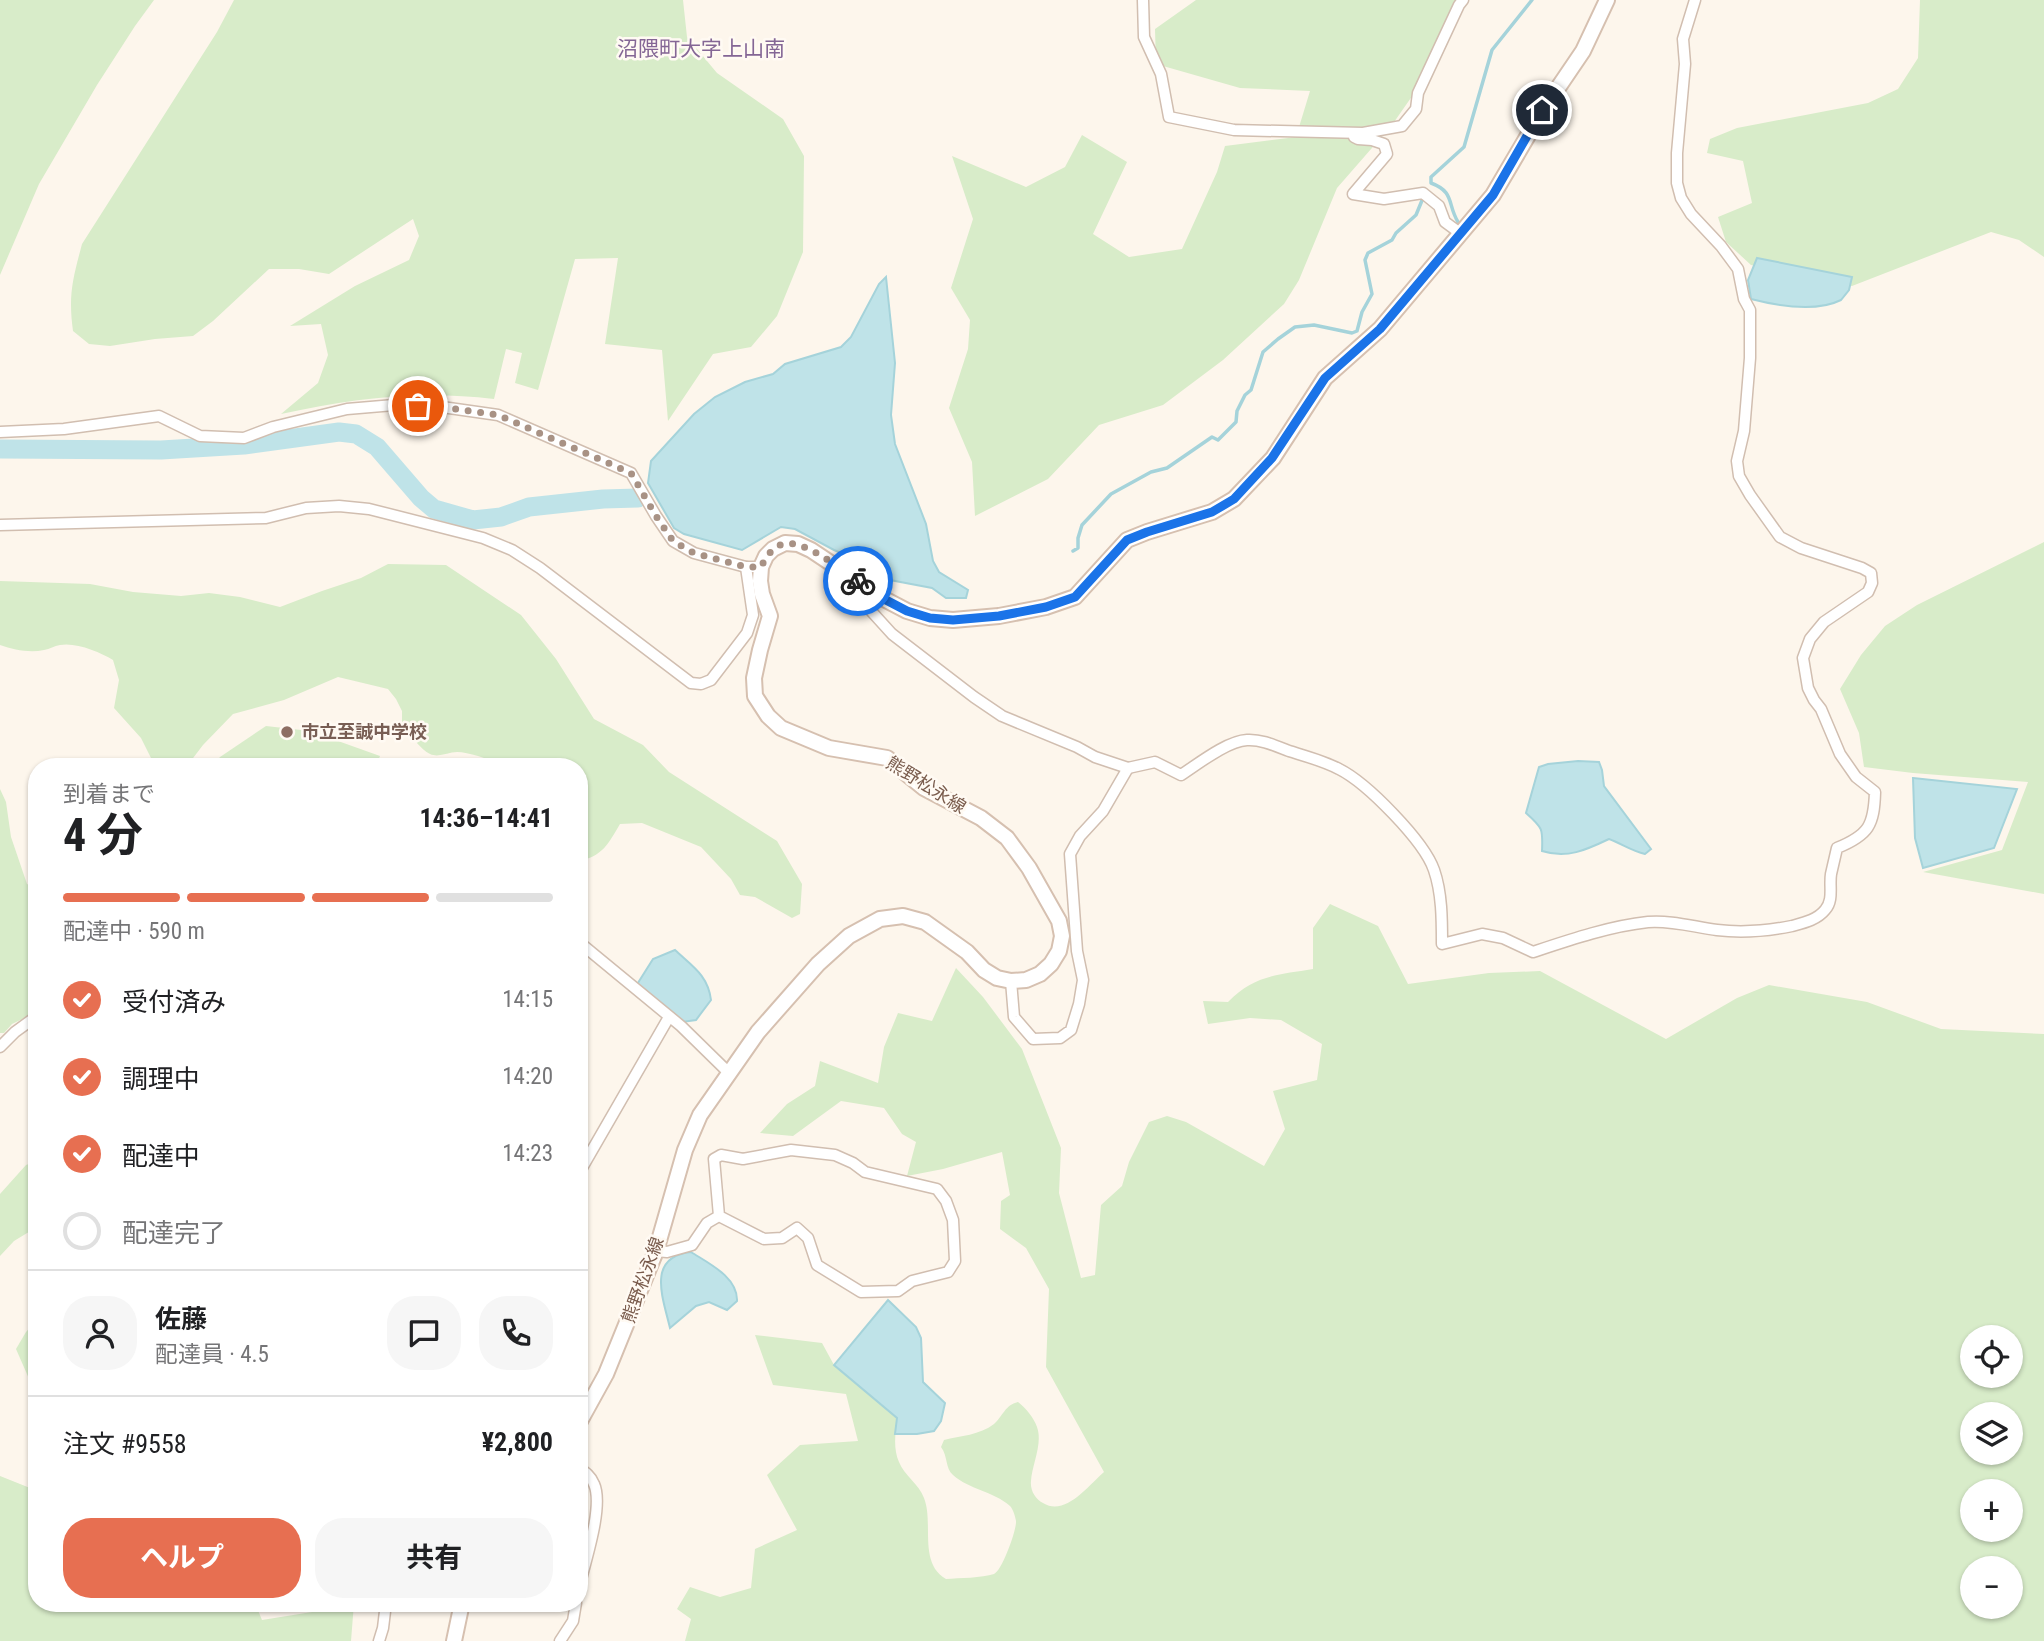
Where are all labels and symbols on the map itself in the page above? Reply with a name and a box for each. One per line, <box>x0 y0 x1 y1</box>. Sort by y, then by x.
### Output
district label: 沼隈町大字上山南 <box>617 37 785 61</box>
pin <box>1512 80 1572 140</box>
pin <box>388 376 448 436</box>
courier <box>823 546 893 616</box>
place label: 市立至誠中学校 <box>301 721 427 742</box>
marker: 市立至誠中学校 <box>279 724 295 740</box>
street label: 熊野松永線 <box>883 752 970 817</box>
street label: 熊野松永線 <box>617 1234 668 1326</box>

